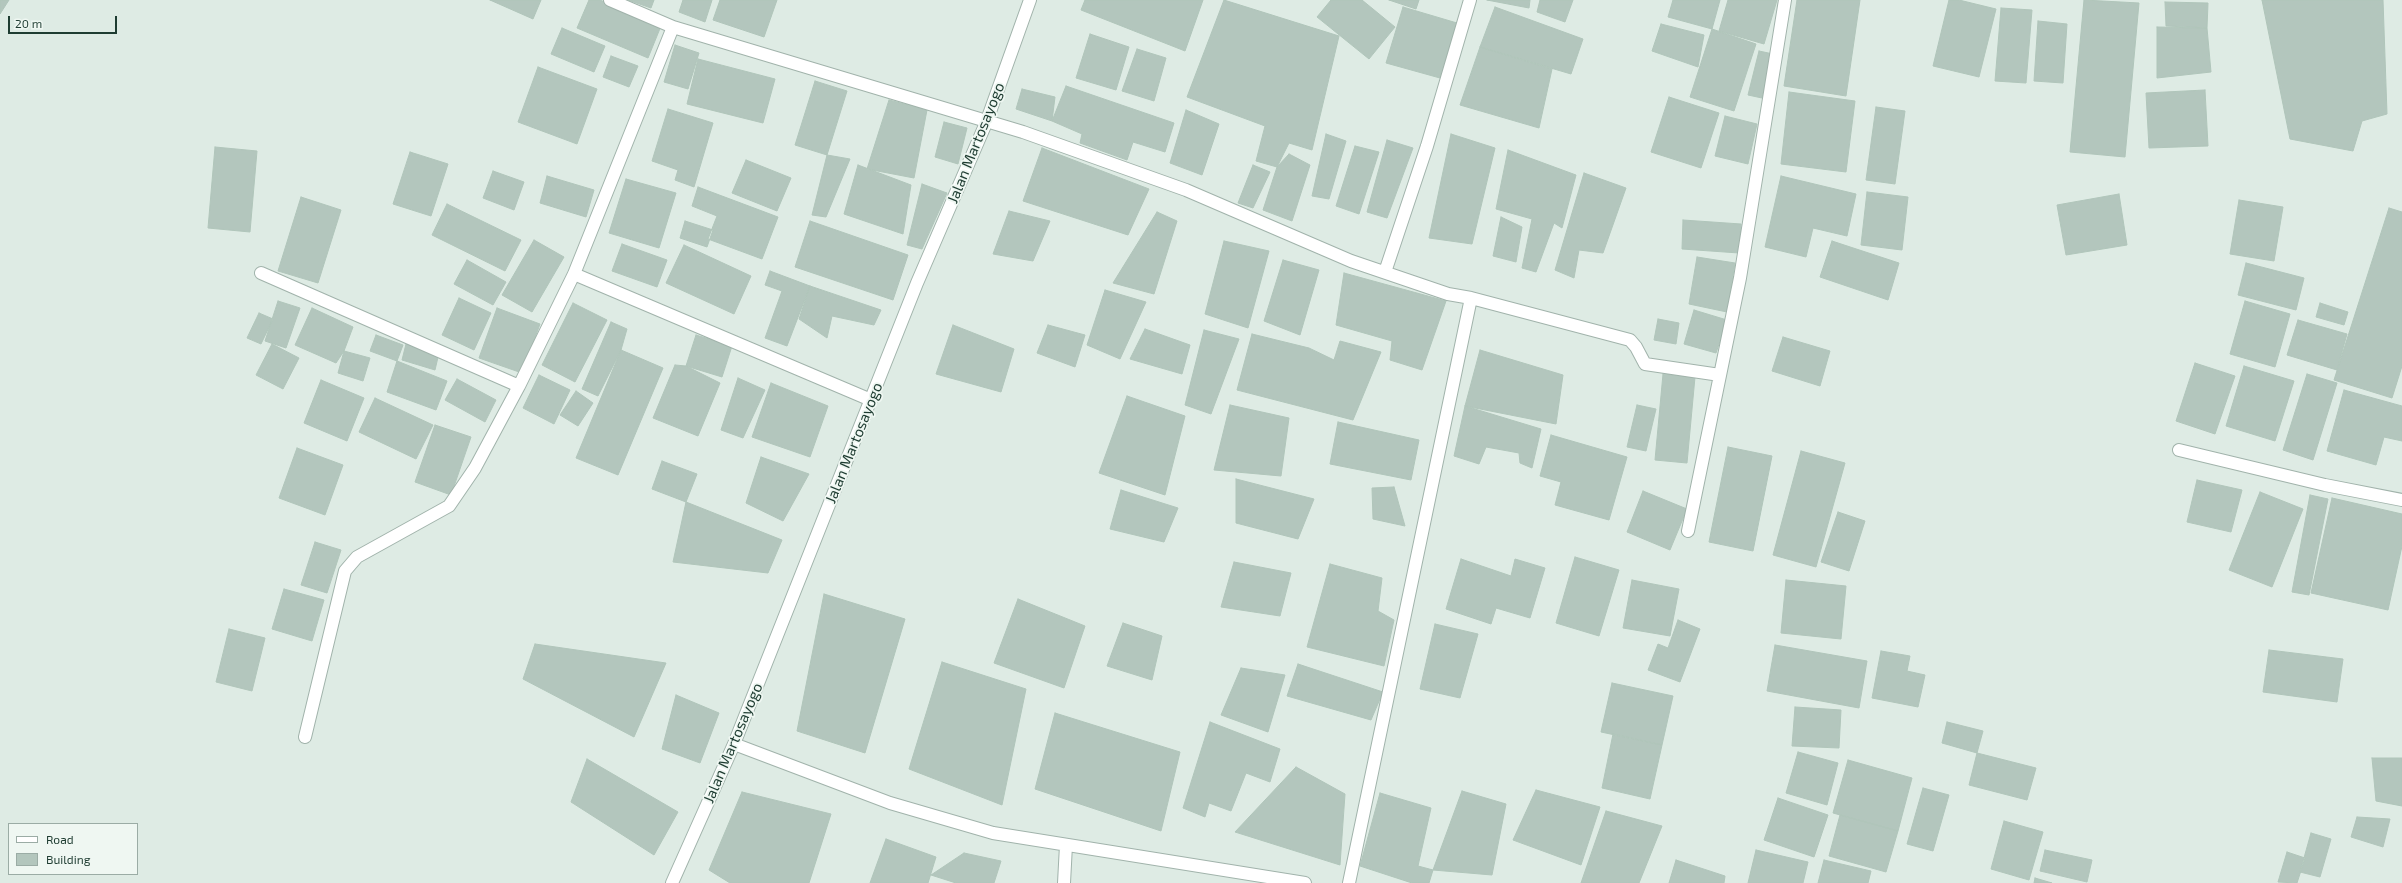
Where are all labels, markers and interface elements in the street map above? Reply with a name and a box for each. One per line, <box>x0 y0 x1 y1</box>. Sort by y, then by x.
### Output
scale bar <box>10 8 119 34</box>
text: 20 m <box>15 16 42 30</box>
street label: Jalan Martosayogo <box>944 80 1008 206</box>
street label: Jalan Martosayogo <box>822 380 886 506</box>
street label: Jalan Martosayogo <box>700 680 766 806</box>
legend <box>8 823 138 875</box>
text: Road <box>46 832 74 846</box>
text: Building <box>46 852 90 866</box>

